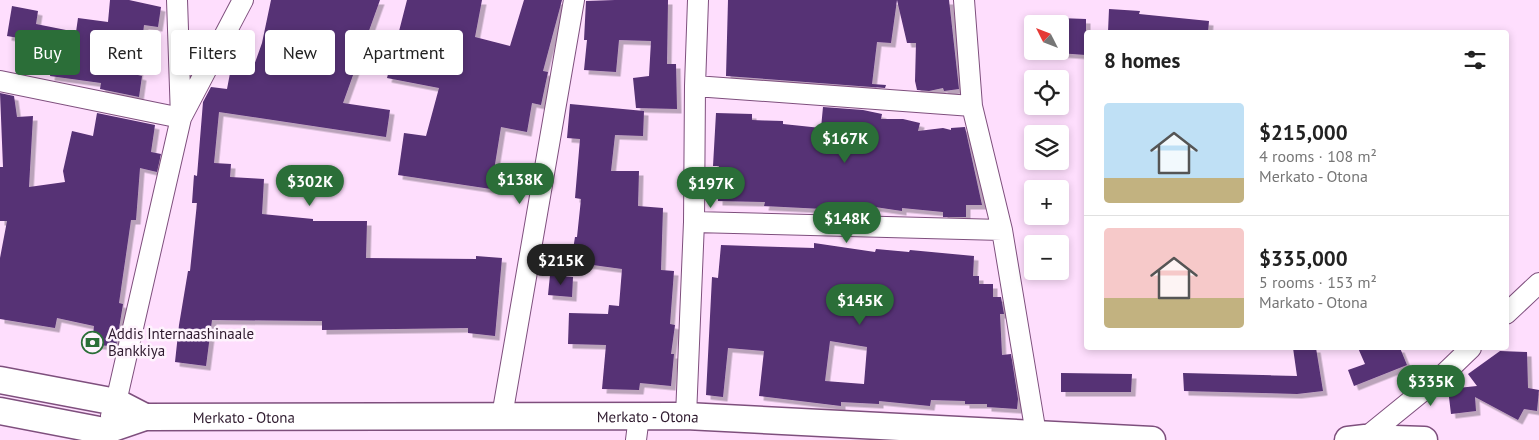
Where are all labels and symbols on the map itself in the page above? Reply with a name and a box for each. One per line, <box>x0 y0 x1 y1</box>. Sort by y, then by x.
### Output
north arrow <box>1024 15 1069 60</box>
pin: $167K <box>810 121 880 164</box>
pin: $138K <box>485 162 555 205</box>
pin: $302K <box>275 164 345 207</box>
pin: $197K <box>676 166 746 209</box>
pin: $148K <box>812 202 882 244</box>
pin: $215K <box>526 244 596 286</box>
pin: $145K <box>825 284 895 326</box>
place label: Addis Internaashinaale Bankkiya <box>108 324 254 360</box>
bank icon: Addis Internaashinaale Bankkiya <box>80 330 104 354</box>
pin: $335K <box>1396 364 1466 407</box>
street label: Merkato - Otona <box>597 406 699 426</box>
street label: Merkato - Otona <box>193 407 295 426</box>

